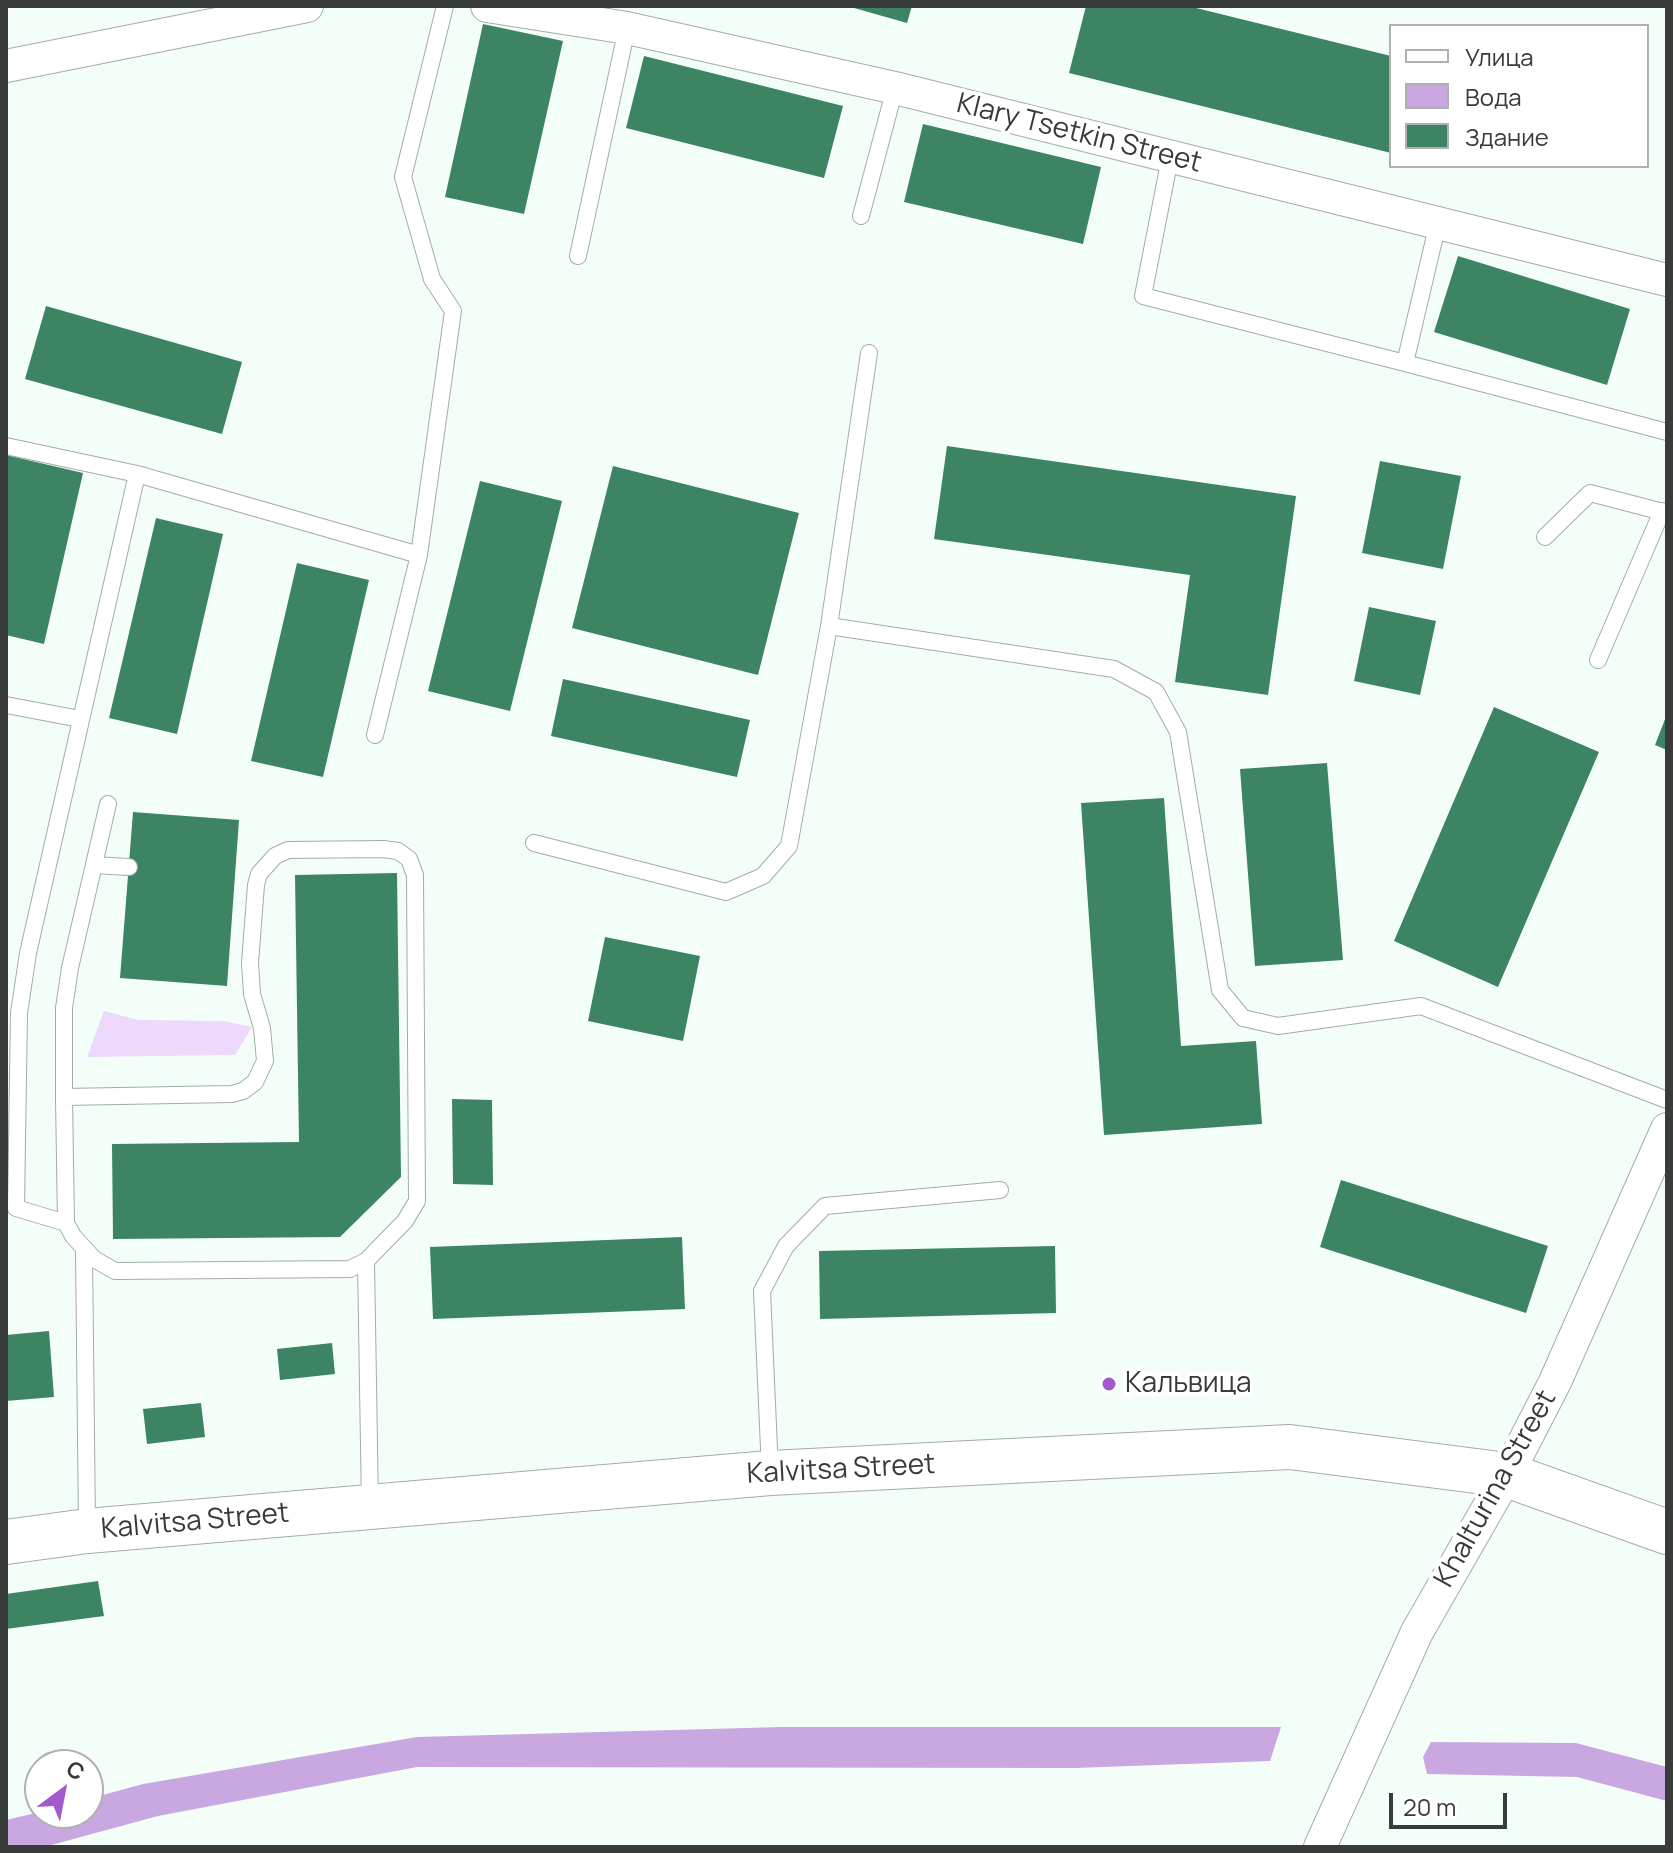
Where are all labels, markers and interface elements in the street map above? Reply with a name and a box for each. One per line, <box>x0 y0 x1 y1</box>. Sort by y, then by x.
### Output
legend <box>1389 24 1649 168</box>
text: Улица <box>1465 40 1534 73</box>
text: Вода <box>1465 80 1522 113</box>
street label: Klary Tsetkin Street <box>953 87 1205 181</box>
text: Здание <box>1465 120 1549 153</box>
place label: Кальвица <box>1125 1367 1252 1401</box>
marker: Кальвица <box>1100 1375 1118 1393</box>
street label: Khalturina Street <box>1428 1385 1564 1593</box>
street label: Kalvitsa Street <box>746 1448 936 1492</box>
street label: Kalvitsa Street <box>100 1497 290 1547</box>
north arrow <box>24 1749 104 1829</box>
text: С <box>61 1753 90 1787</box>
scale bar <box>1393 1777 1511 1827</box>
text: 20 m <box>1403 1790 1456 1823</box>

